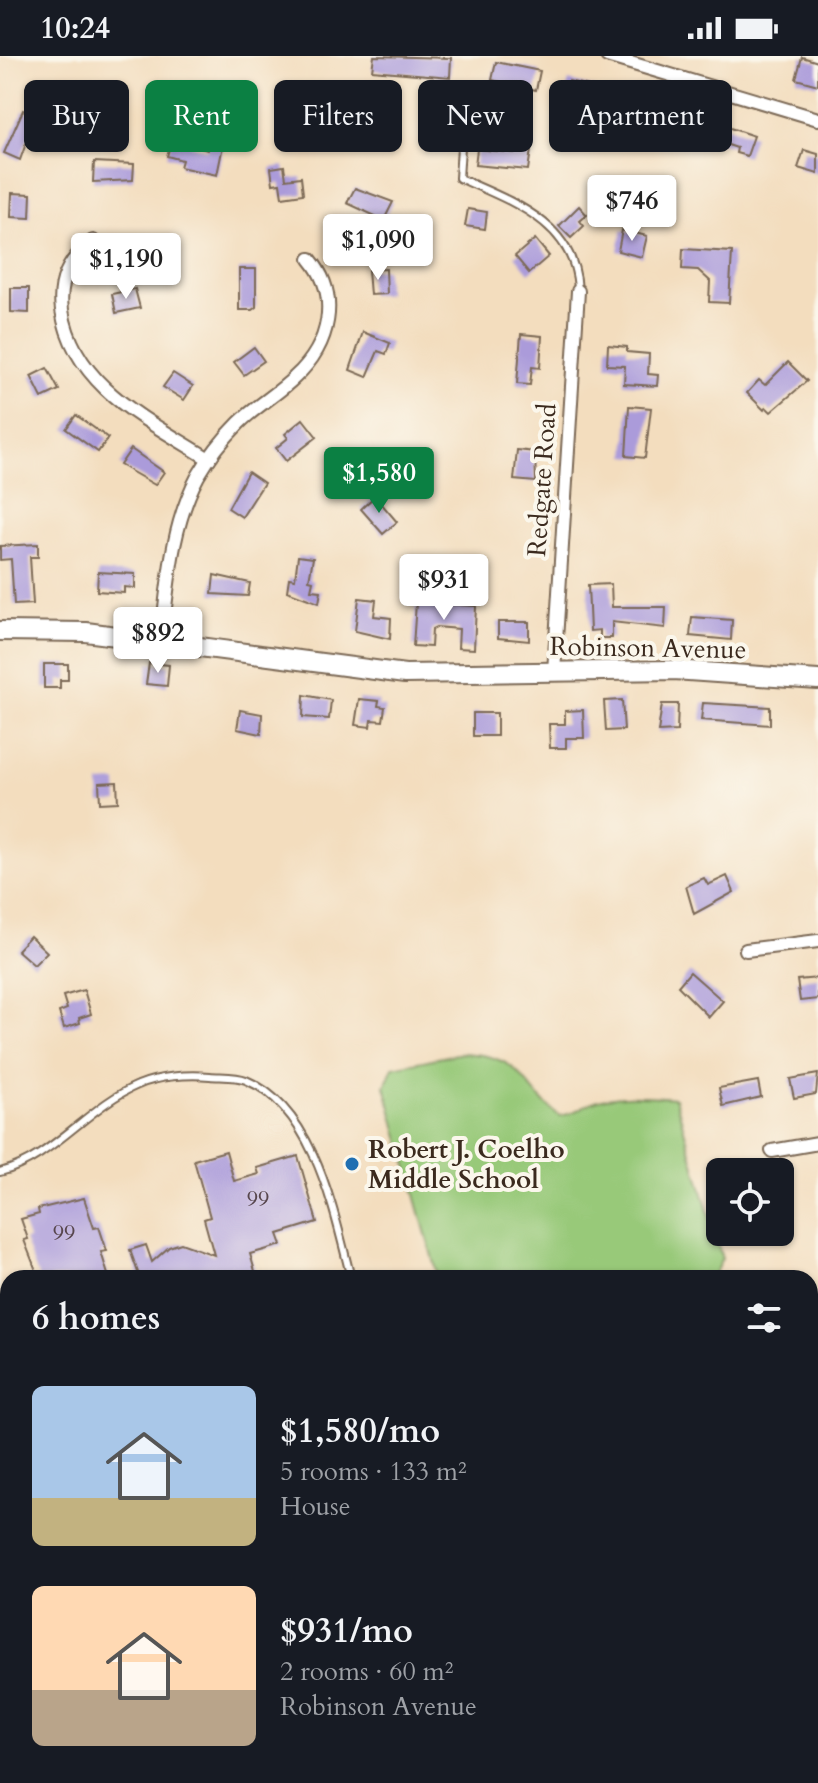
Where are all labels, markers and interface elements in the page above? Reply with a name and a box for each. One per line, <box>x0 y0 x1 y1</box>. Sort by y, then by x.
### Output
text: 10:24 <box>40 8 110 49</box>
chip: Buy <box>24 80 129 152</box>
chip: Rent <box>145 80 258 152</box>
chip: Filters <box>274 80 402 152</box>
chip: New <box>418 80 533 152</box>
chip: Apartment <box>549 80 732 152</box>
pin: $746 <box>585 175 679 243</box>
text: $746 <box>605 183 659 218</box>
pin: $1,090 <box>313 214 443 282</box>
text: $1,090 <box>341 222 415 257</box>
pin: $1,190 <box>61 233 191 301</box>
text: $1,190 <box>89 241 163 276</box>
street label: Redgate Road <box>519 402 565 558</box>
pin: $1,580 <box>314 447 444 515</box>
text: $1,580 <box>342 455 416 490</box>
pin: $931 <box>397 554 491 622</box>
text: $931 <box>417 562 471 597</box>
pin: $892 <box>111 607 205 675</box>
text: $892 <box>131 615 185 650</box>
street label: Robinson Avenue <box>549 629 747 667</box>
place label: Robert J. Coelho Middle School <box>368 1132 565 1197</box>
marker: Robert J. Coelho Middle School <box>343 1155 361 1173</box>
map controls <box>706 1158 794 1246</box>
button: locate <box>706 1158 794 1246</box>
house number: 99 <box>247 1184 269 1214</box>
house number: 99 <box>53 1218 75 1248</box>
text: 6 homes <box>32 1295 160 1341</box>
icon: filters <box>742 1296 786 1340</box>
text: $1,580/mo <box>280 1408 440 1454</box>
icon: home <box>96 1418 192 1514</box>
text: 5 rooms · 133 m² <box>280 1454 467 1489</box>
text: House <box>280 1489 351 1524</box>
text: $931/mo <box>280 1608 413 1654</box>
icon: home <box>96 1618 192 1714</box>
text: 2 rooms · 60 m² <box>280 1654 453 1689</box>
text: Robinson Avenue <box>280 1689 477 1724</box>

